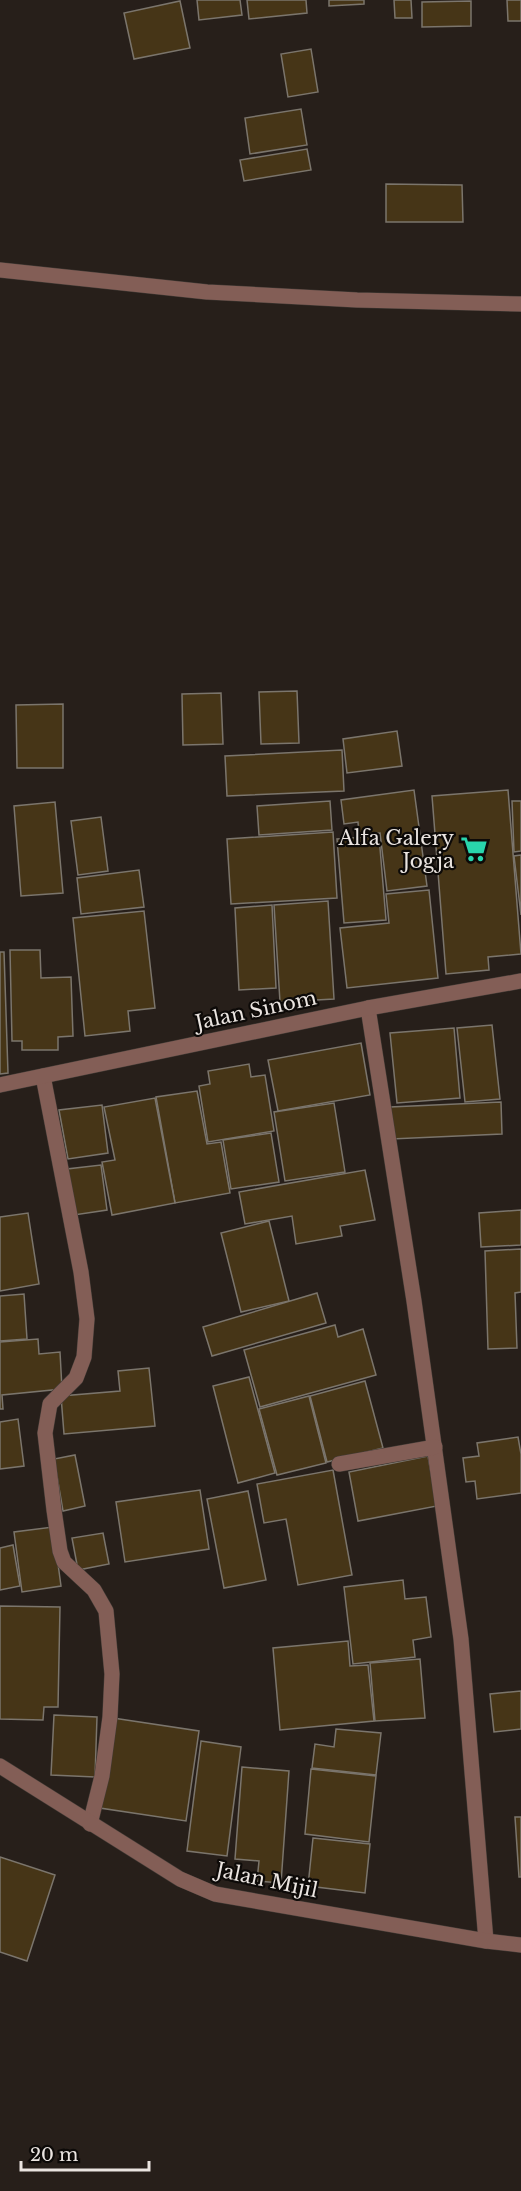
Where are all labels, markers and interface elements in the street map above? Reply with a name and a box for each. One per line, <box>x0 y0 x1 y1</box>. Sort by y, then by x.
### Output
place label: Alfa Galery Jogja <box>337 826 455 873</box>
supermarket icon: Alfa Galery Jogja <box>459 834 489 864</box>
street label: Jalan Sinom <box>190 985 319 1035</box>
street label: Jalan Mijil <box>211 1857 320 1902</box>
scale bar <box>21 2134 148 2172</box>
text: 20 m <box>30 2144 78 2166</box>

